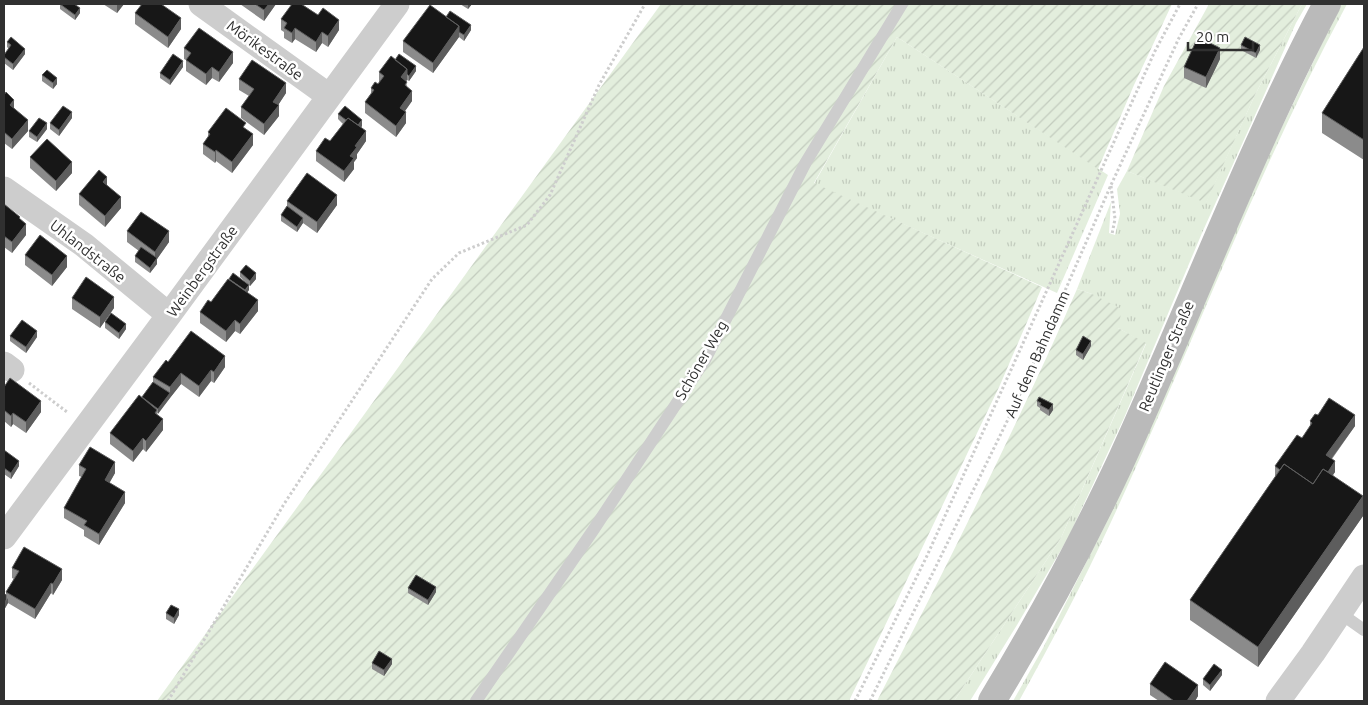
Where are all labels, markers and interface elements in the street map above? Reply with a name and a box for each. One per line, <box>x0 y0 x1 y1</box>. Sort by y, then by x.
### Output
street label: Mörikestraße <box>224 17 306 83</box>
scale bar <box>1188 20 1253 52</box>
text: 20 m <box>1196 28 1229 45</box>
street label: Uhlandstraße <box>47 216 129 286</box>
street label: Weinbergstraße <box>163 222 241 320</box>
street label: Auf dem Bahndamm <box>1001 288 1073 420</box>
street label: Reutlinger Straße <box>1135 298 1197 414</box>
street label: Schöner Weg <box>671 317 731 403</box>

